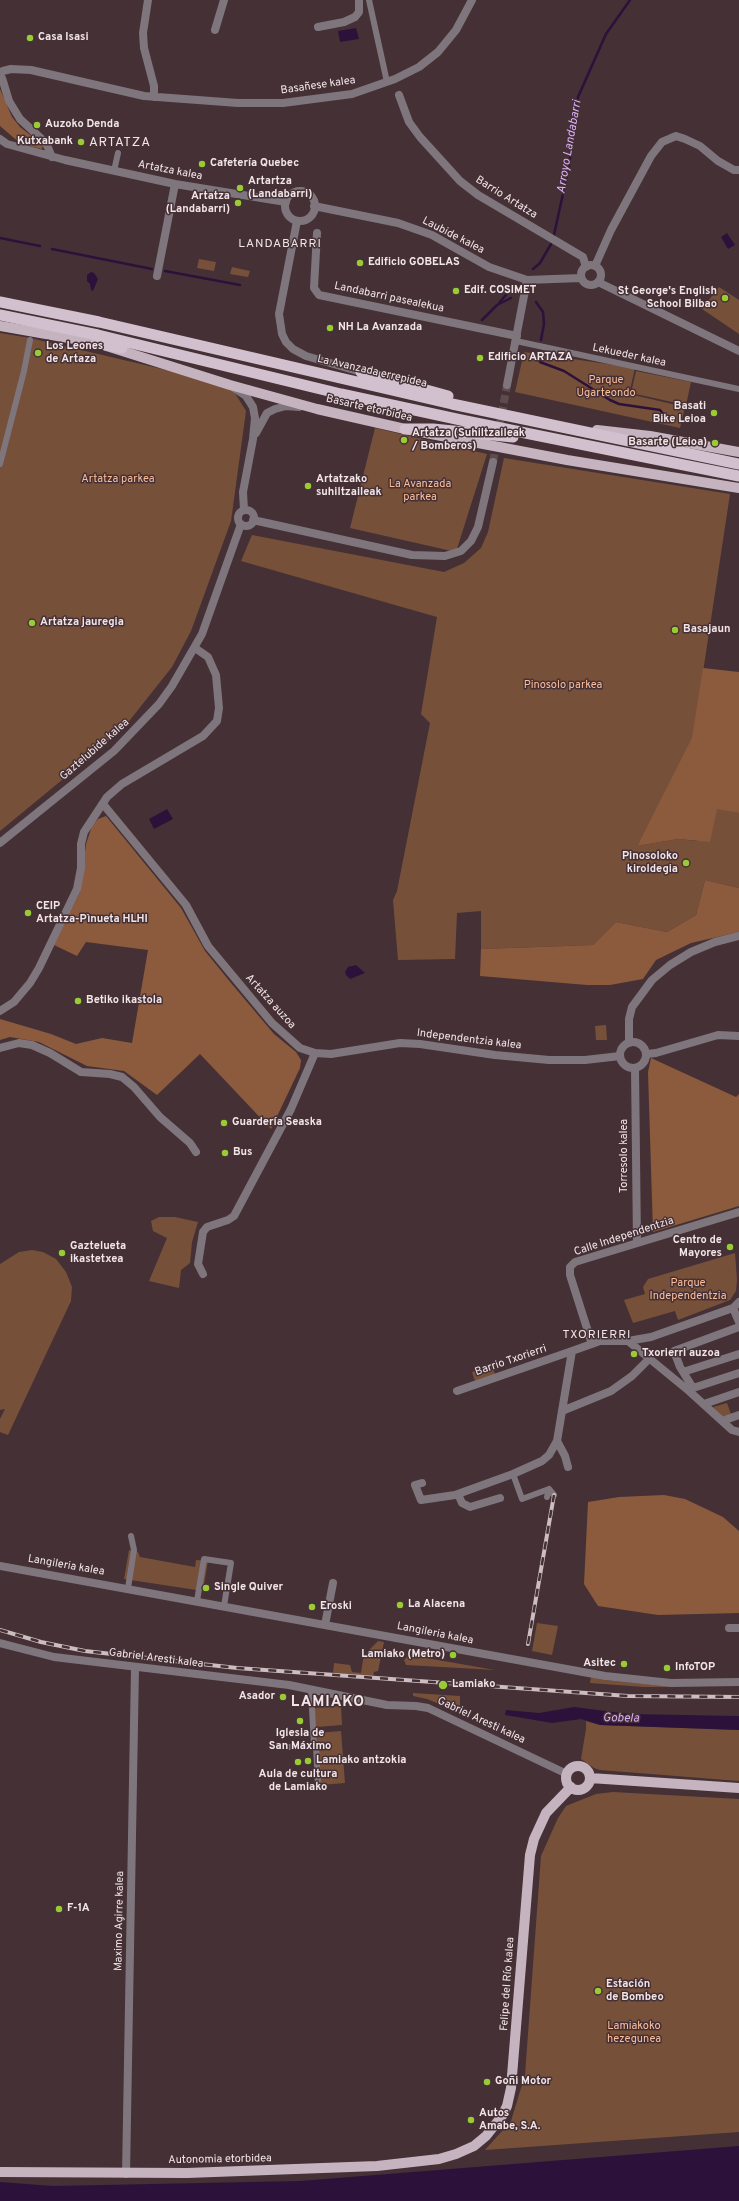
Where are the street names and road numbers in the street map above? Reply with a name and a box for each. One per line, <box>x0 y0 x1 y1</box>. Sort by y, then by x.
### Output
street label: Basañese kalea <box>280 74 356 98</box>
street label: Artatza kalea <box>137 158 203 184</box>
street label: Barrio Artatza <box>473 174 539 222</box>
street label: Laubide kalea <box>420 215 486 257</box>
street label: Landabarri pasealekua <box>333 280 445 316</box>
street label: Lekueder kalea <box>591 342 667 370</box>
street label: La Avanzada errepidea <box>316 353 428 391</box>
street label: Basarte etorbidea <box>325 393 413 425</box>
street label: Gaztelubide kalea <box>58 716 132 784</box>
street label: Artatza auzoa <box>242 972 298 1032</box>
street label: Independentzia kalea <box>416 1027 522 1053</box>
street label: Torresolo kalea <box>618 1119 632 1193</box>
street label: Calle Independentzia <box>572 1215 676 1259</box>
street label: Barrio Txorierri <box>473 1343 549 1379</box>
street label: Langileria kalea <box>27 1553 105 1579</box>
street label: Langileria kalea <box>396 1620 474 1648</box>
street label: Gabriel Aresti kalea <box>108 1647 204 1671</box>
street label: Gabriel Aresti kalea <box>435 1695 527 1747</box>
street label: Maximo Agirre kalea <box>113 1871 127 1971</box>
street label: Felipe del Río kalea <box>498 1937 518 2031</box>
street label: Autonomia etorbidea <box>168 2152 272 2168</box>

